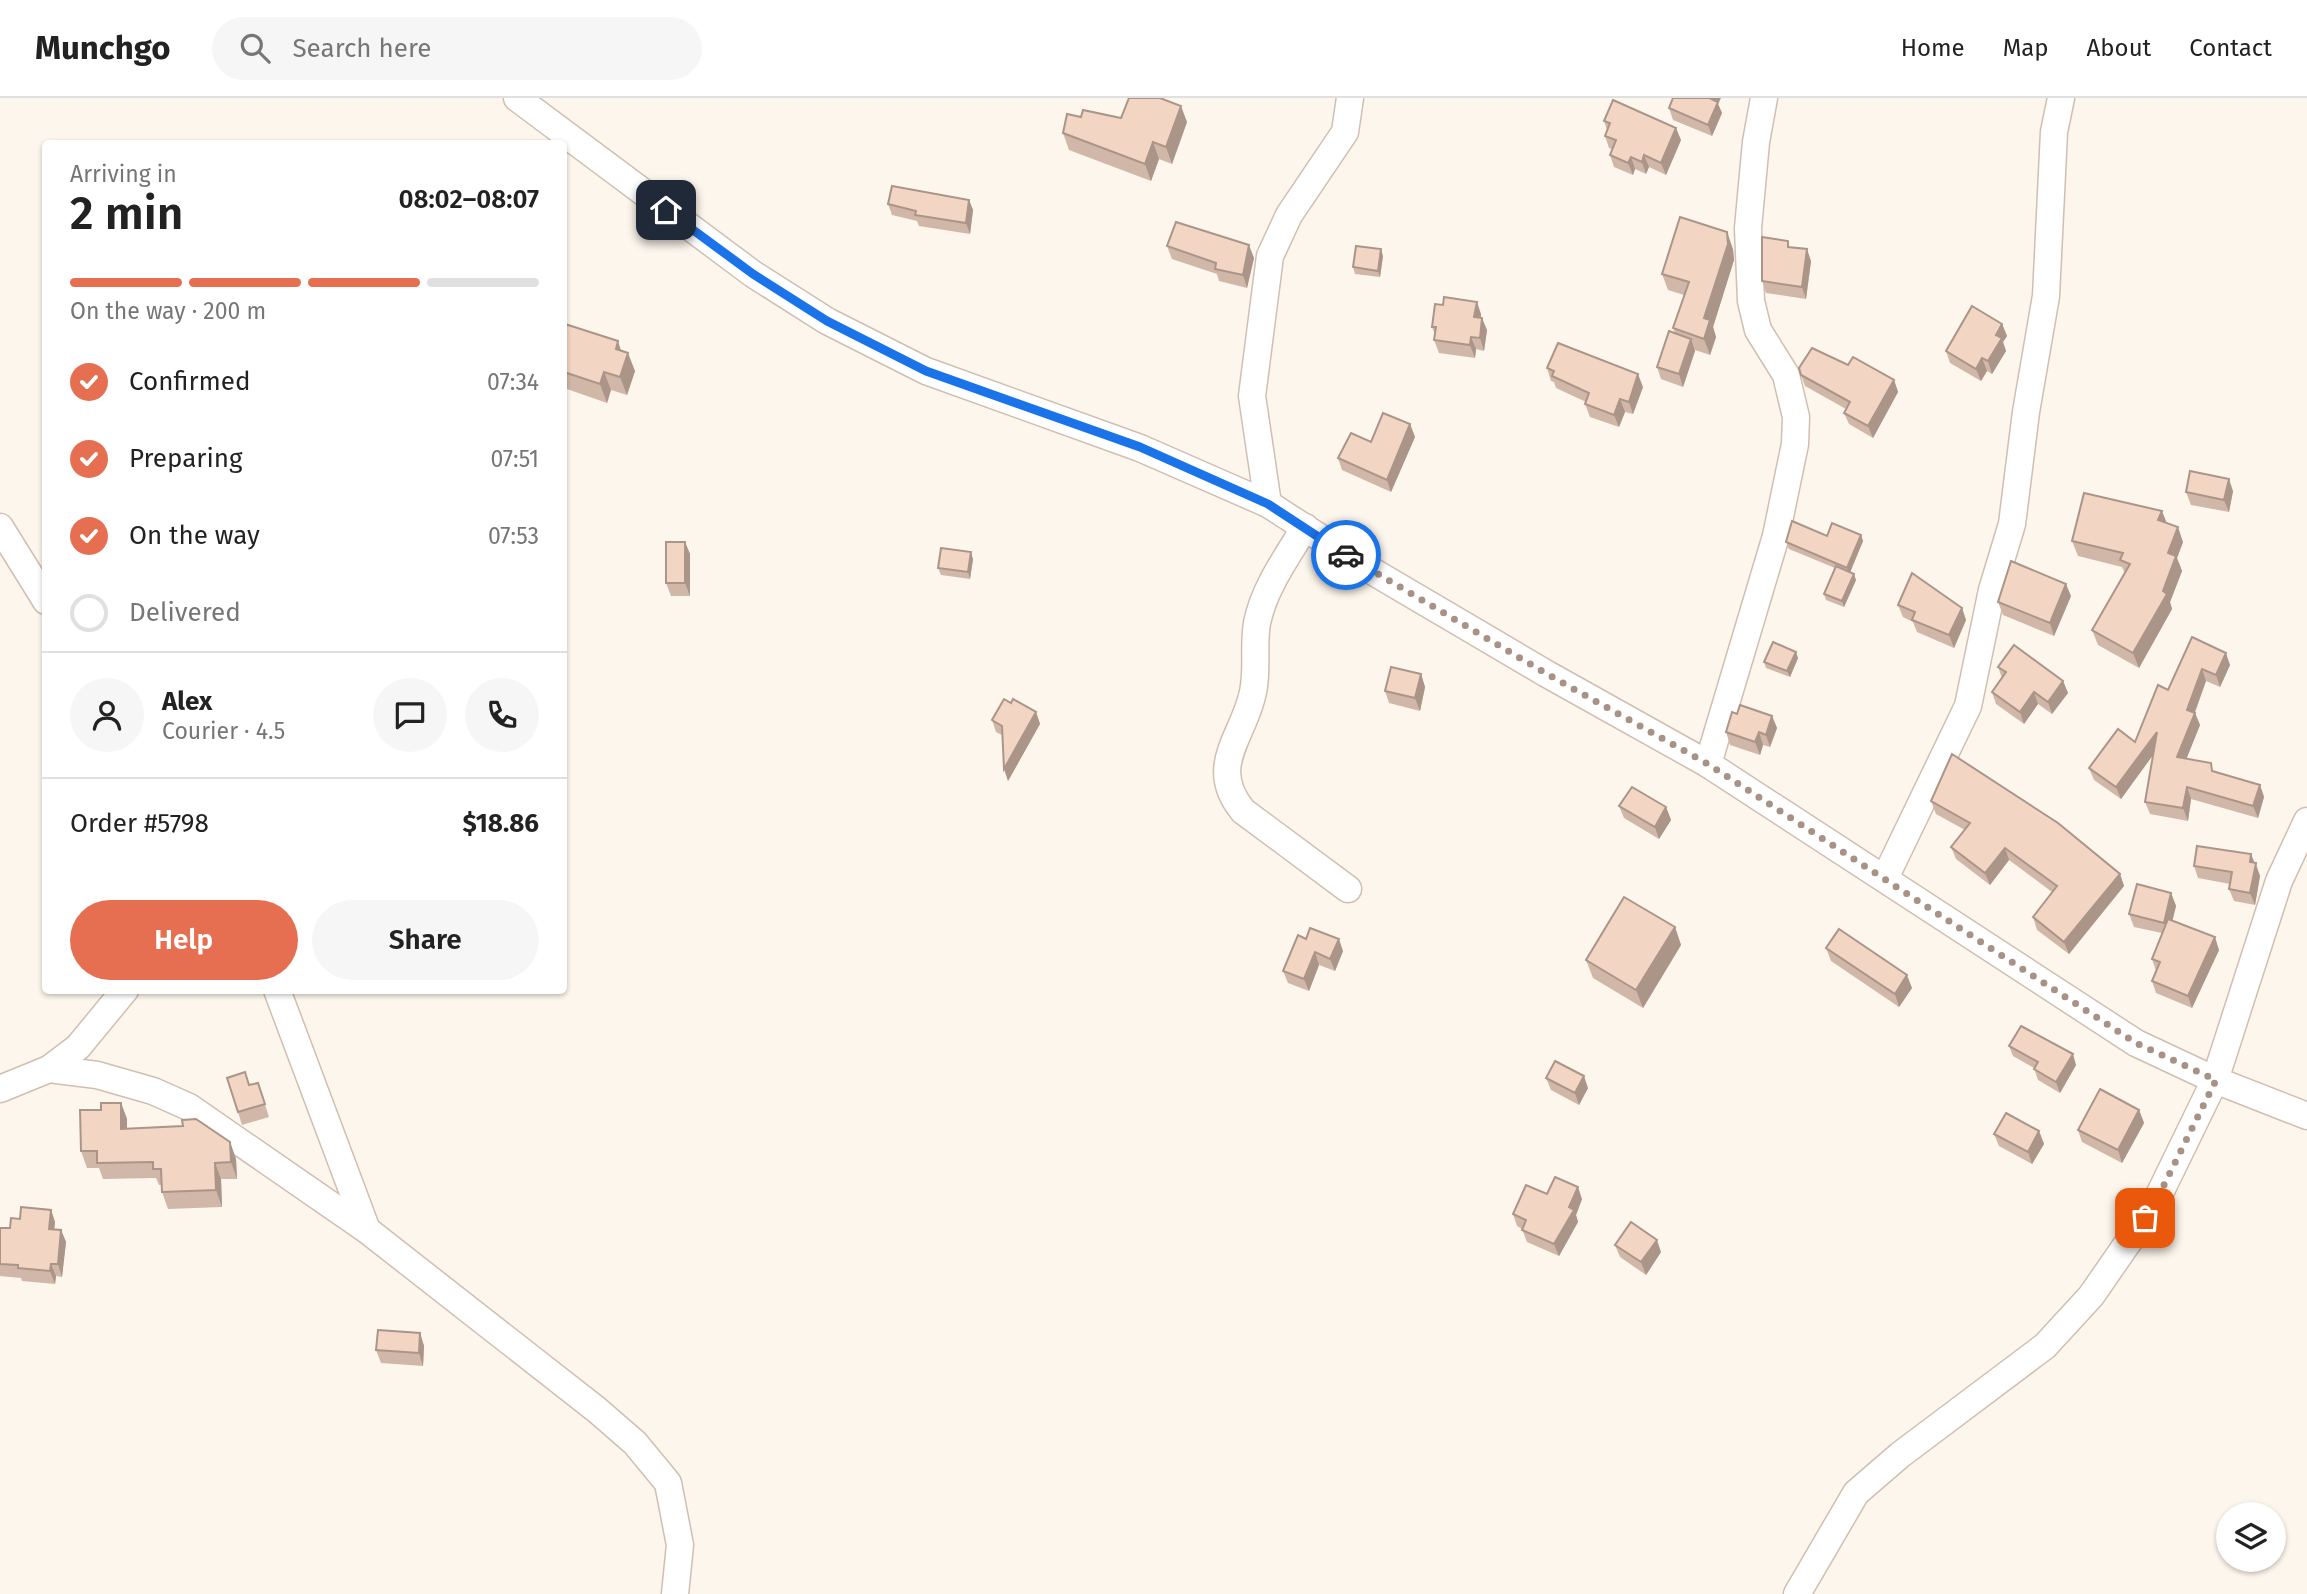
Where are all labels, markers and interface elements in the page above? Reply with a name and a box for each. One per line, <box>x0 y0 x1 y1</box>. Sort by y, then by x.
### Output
search box <box>212 17 702 80</box>
text: Munchgo <box>35 28 170 68</box>
icon: search <box>236 29 274 67</box>
text: Search here <box>292 33 431 64</box>
text: Home <box>1901 34 1965 62</box>
text: Map <box>2003 34 2049 62</box>
text: About <box>2087 34 2151 62</box>
text: Contact <box>2189 34 2272 62</box>
text: Arriving in <box>70 160 177 188</box>
pin <box>636 180 696 240</box>
text: 08:02–08:07 <box>398 184 539 215</box>
text: 2 min <box>70 186 183 241</box>
icon: home <box>647 191 685 229</box>
text: On the way · 200 m <box>70 297 266 325</box>
icon: check <box>70 363 108 401</box>
text: Confirmed <box>129 366 250 397</box>
text: 07:34 <box>487 368 539 396</box>
icon: check <box>70 440 108 478</box>
text: Preparing <box>129 443 242 474</box>
text: 07:51 <box>490 445 539 473</box>
icon: check <box>70 517 108 555</box>
text: On the way <box>129 520 260 551</box>
courier <box>1311 520 1381 590</box>
text: 07:53 <box>488 522 539 550</box>
icon: car <box>1327 536 1365 574</box>
text: Delivered <box>129 597 241 628</box>
button: person <box>70 678 144 752</box>
button: chat <box>373 678 447 752</box>
button: phone <box>465 678 539 752</box>
text: Alex <box>162 686 212 717</box>
text: Courier · 4.5 <box>162 717 285 745</box>
text: Order #5798 <box>70 808 209 839</box>
text: $18.86 <box>462 808 539 839</box>
button: Help <box>70 900 298 980</box>
button: Share <box>312 900 539 980</box>
pin <box>2115 1188 2175 1248</box>
icon: bag <box>2126 1199 2164 1237</box>
map controls <box>2216 1502 2286 1572</box>
button: layers <box>2216 1502 2286 1572</box>

